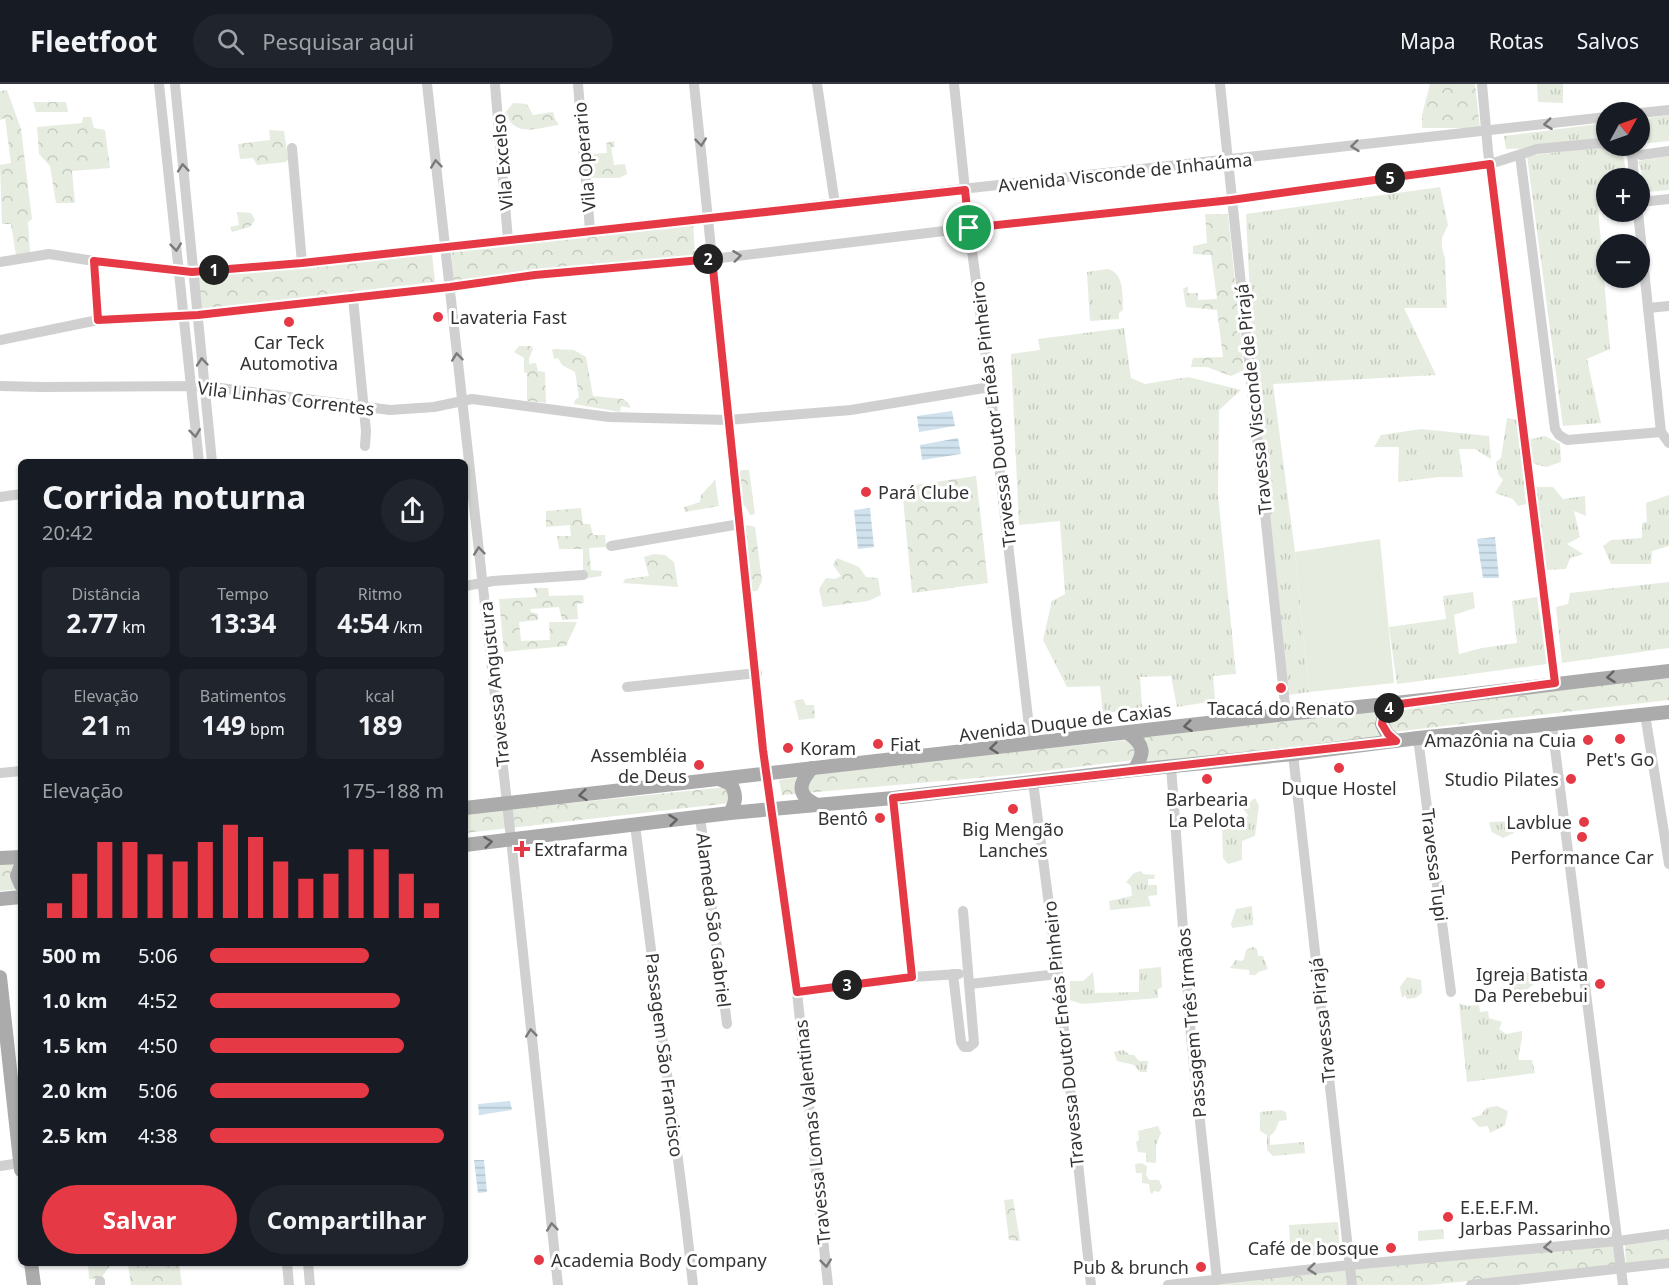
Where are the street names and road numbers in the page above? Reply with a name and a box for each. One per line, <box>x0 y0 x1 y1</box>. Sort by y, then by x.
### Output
street label: Vila Operario <box>567 101 601 213</box>
street label: Vila Excelso <box>486 113 518 211</box>
street label: Avenida Visconde de Inhaúma <box>997 147 1253 197</box>
street label: Travessa Doutor Enéas Pinheiro <box>965 280 1021 548</box>
street label: Travessa Visconde de Pirajá <box>1229 283 1277 515</box>
street label: Vila Linhas Correntes <box>196 375 376 421</box>
street label: Travessa Angustura <box>473 600 515 768</box>
street label: Avenida Duque de Caxias <box>957 697 1173 747</box>
street label: Travessa Tupi <box>1416 807 1454 923</box>
street label: Alameda São Gabriel <box>691 831 737 1009</box>
street label: Travessa Doutor Enéas Pinheiro <box>1037 900 1089 1168</box>
street label: Passagem Três Irmãos <box>1171 927 1211 1119</box>
street label: Passagem São Francisco <box>641 951 689 1159</box>
street label: Travessa Pirajá <box>1304 957 1340 1083</box>
street label: Travessa Lomas Valentinas <box>788 1019 836 1245</box>

